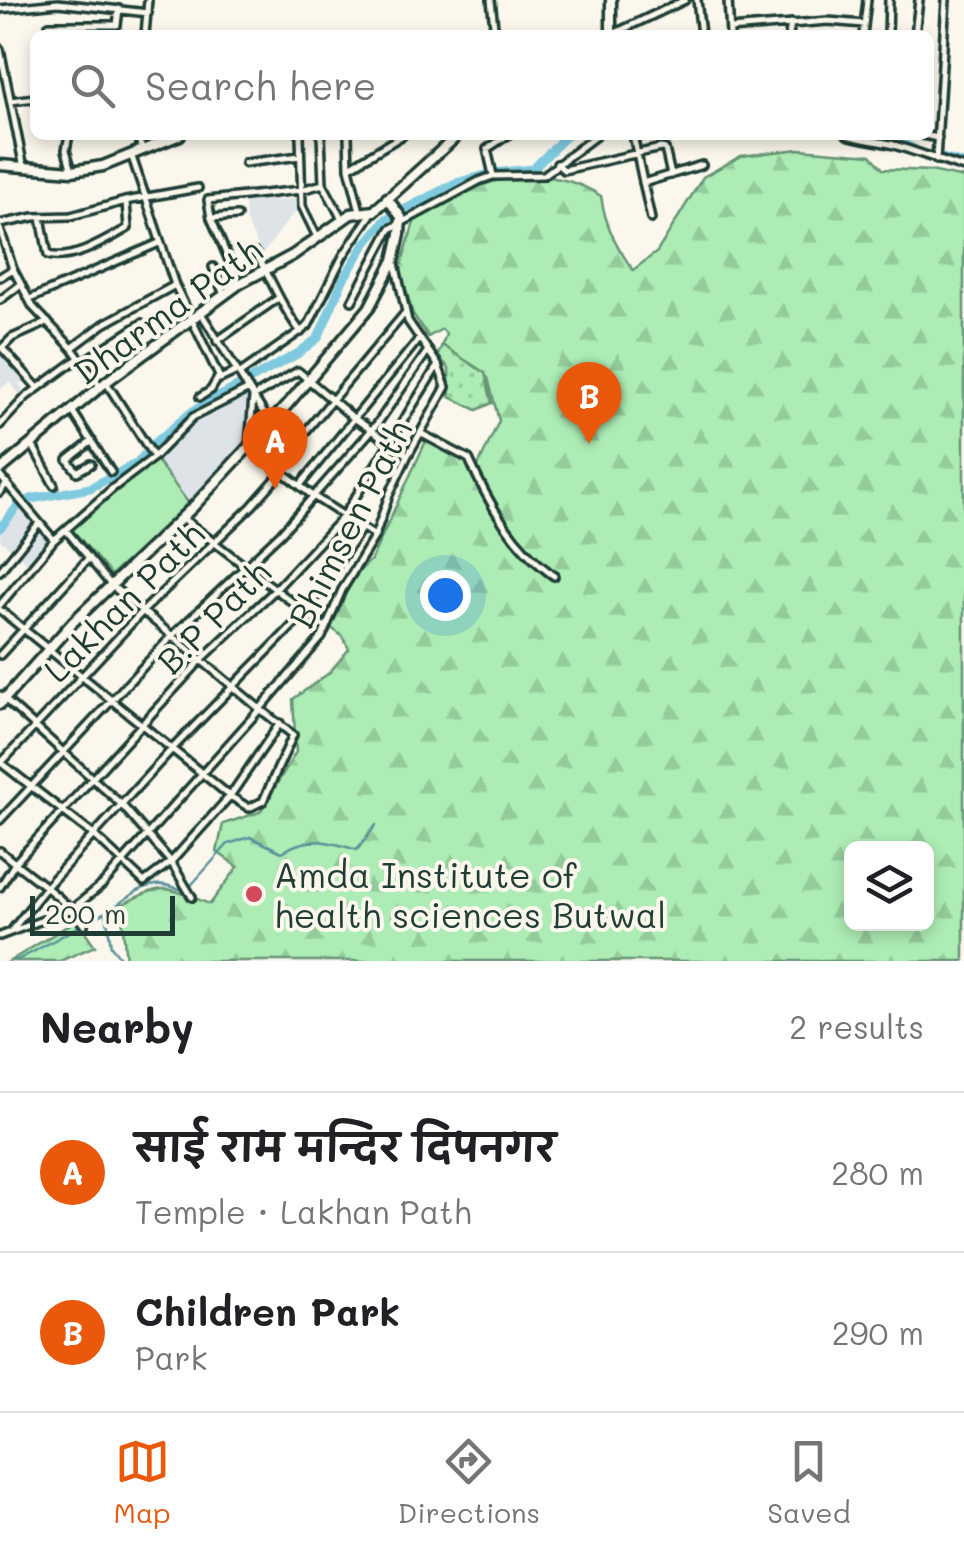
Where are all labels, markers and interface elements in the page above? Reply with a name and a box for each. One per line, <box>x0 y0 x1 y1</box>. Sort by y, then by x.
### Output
search box <box>30 30 934 140</box>
icon: search <box>65 58 120 113</box>
text: Search here <box>145 60 376 110</box>
street label: Dharma Path <box>64 226 270 394</box>
pin: B <box>556 362 622 444</box>
pin: A <box>242 406 308 489</box>
street label: Bhimsen Path <box>277 411 421 635</box>
street label: Lakhan Path <box>33 511 213 691</box>
street label: B.P Path <box>146 549 280 683</box>
your location <box>420 570 471 621</box>
map controls <box>844 841 934 931</box>
button: layers <box>844 841 934 931</box>
place label: Amda Institute of health sciences Butwal <box>274 851 666 937</box>
marker: Amda Institute of health sciences Butwal <box>243 883 265 905</box>
scale bar <box>30 891 175 936</box>
text: 200 m <box>45 895 126 931</box>
text: Nearby <box>40 999 194 1054</box>
text: 2 results <box>789 1005 924 1047</box>
text: साई राम मन्दिर दिपनगर <box>135 1121 556 1171</box>
text: A <box>61 1151 84 1193</box>
text: 280 m <box>831 1151 924 1193</box>
text: Temple · Lakhan Path <box>135 1190 471 1232</box>
text: Children Park <box>135 1286 400 1336</box>
text: B <box>62 1311 83 1353</box>
text: 290 m <box>832 1311 924 1353</box>
text: Park <box>135 1336 208 1378</box>
tab: Map <box>114 1434 171 1530</box>
tab: Directions <box>398 1434 540 1530</box>
tab: Saved <box>767 1434 850 1530</box>

